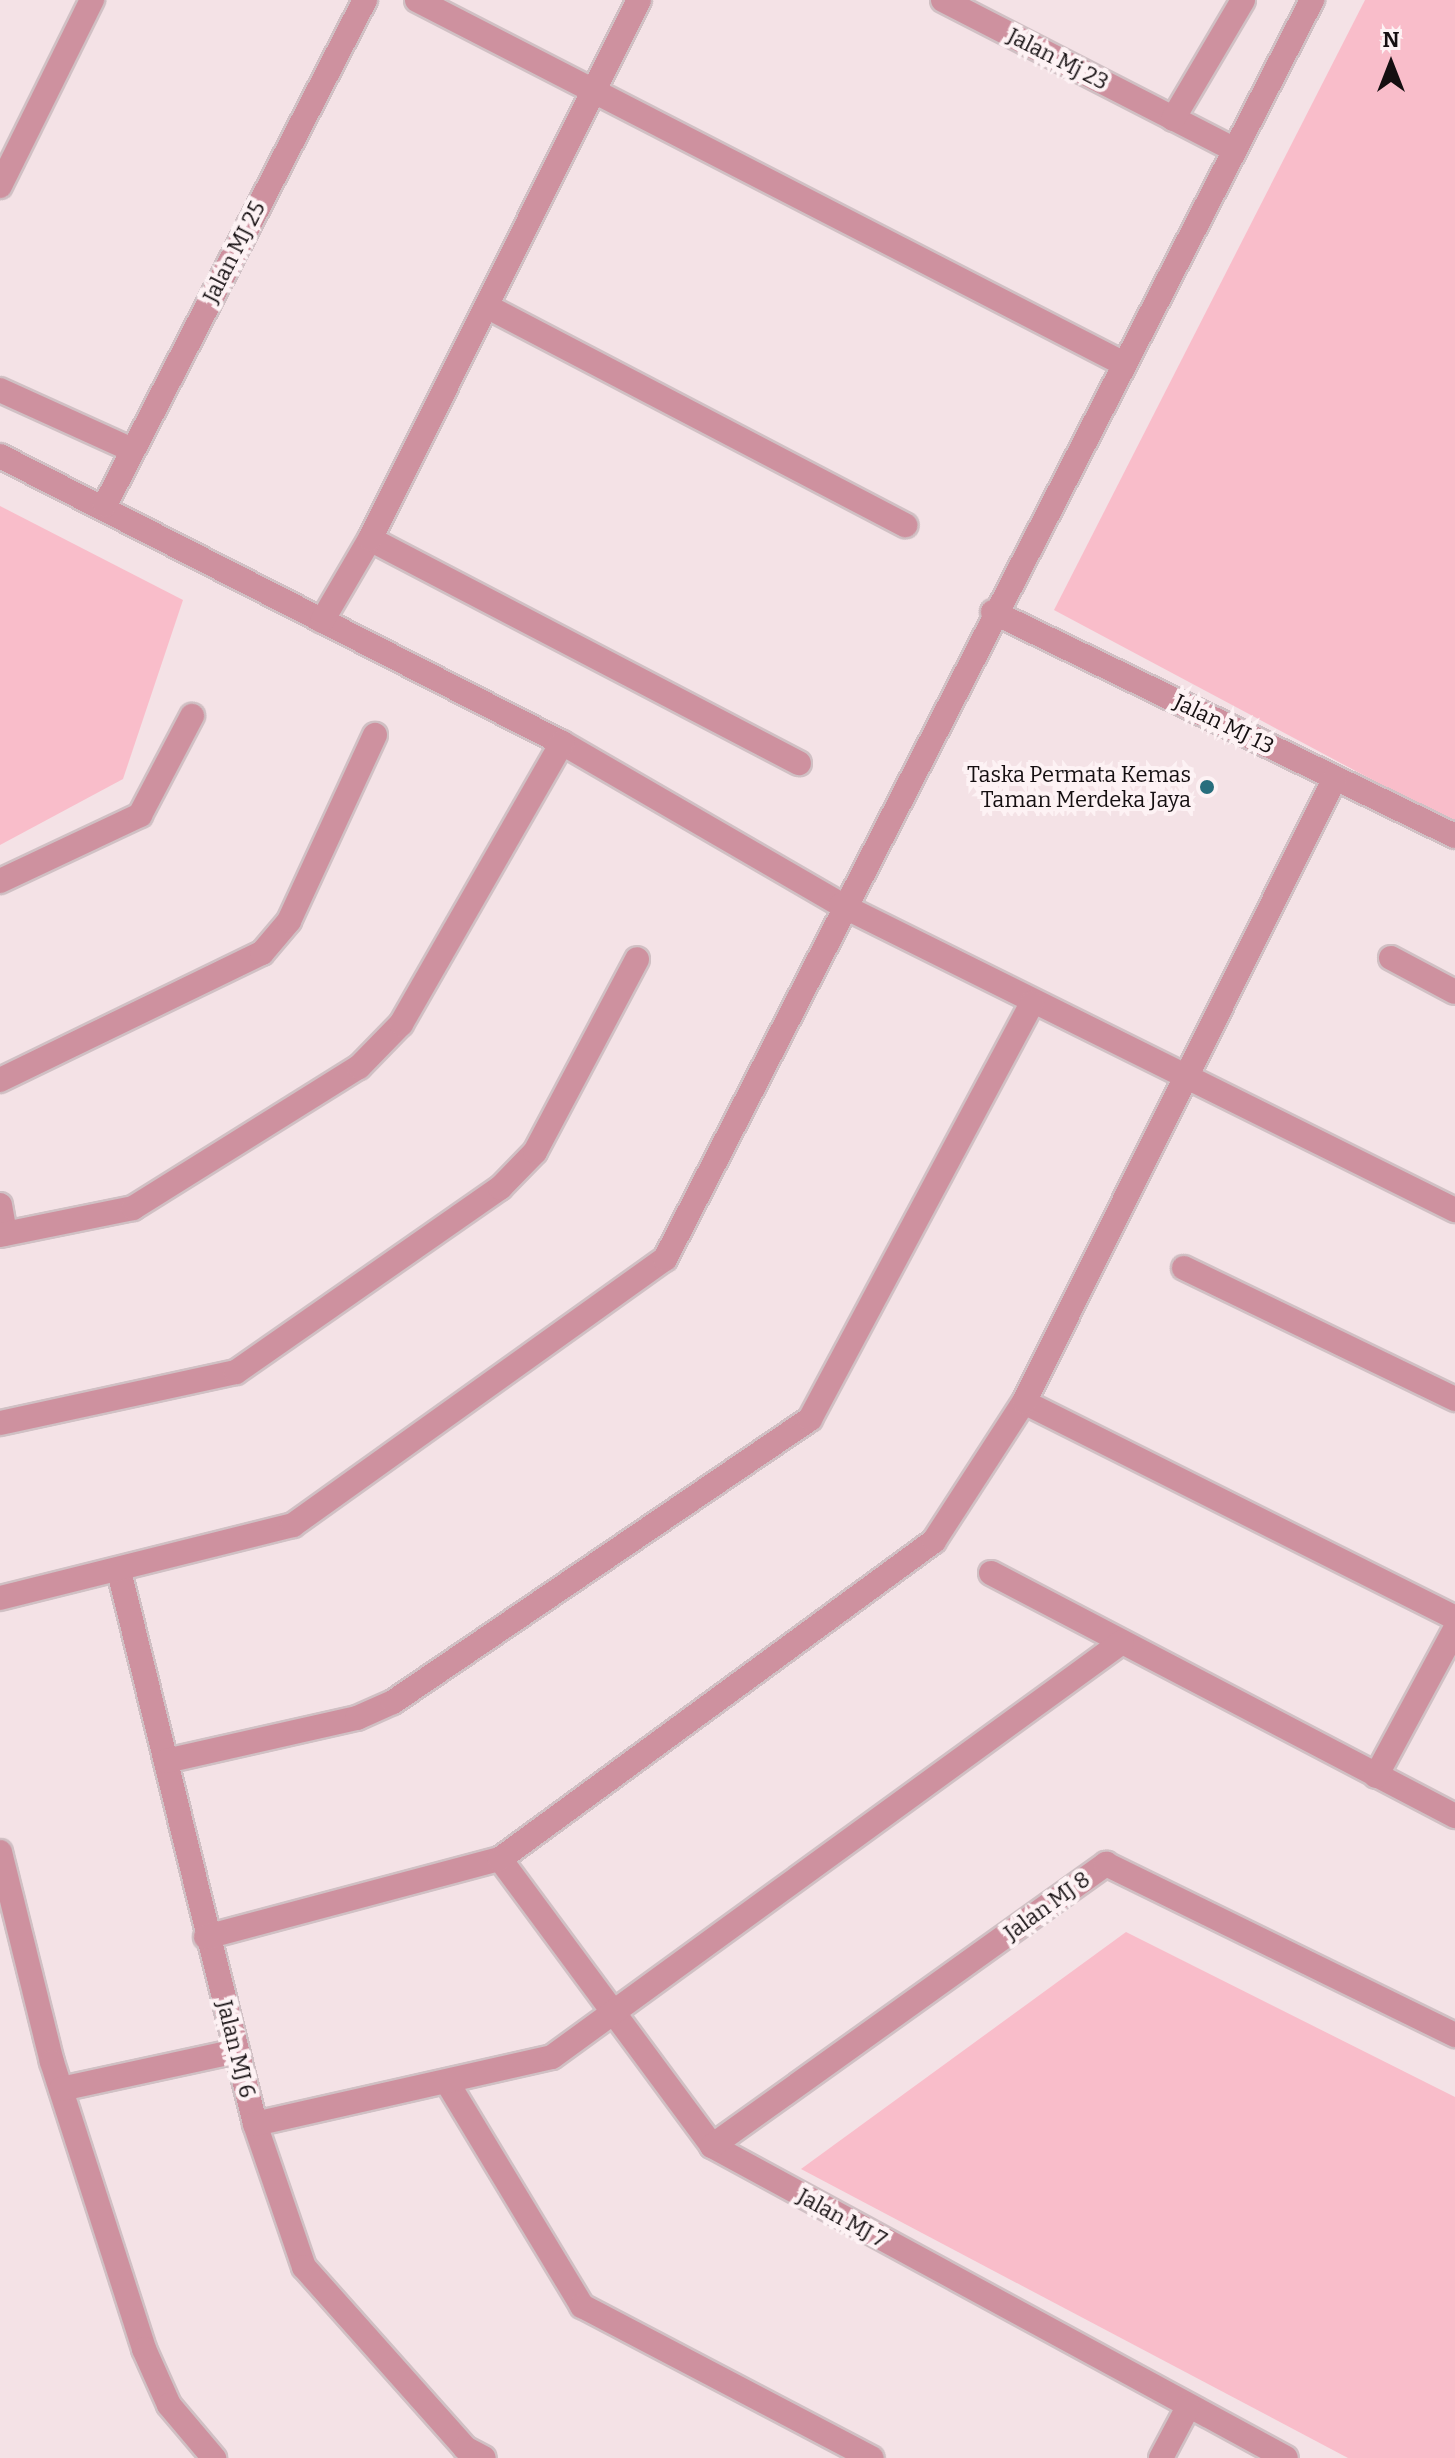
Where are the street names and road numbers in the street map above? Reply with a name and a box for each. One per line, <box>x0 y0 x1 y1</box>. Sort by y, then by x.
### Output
street label: Jalan Mj 23 <box>1003 22 1113 96</box>
street label: Jalan MJ 25 <box>197 197 271 307</box>
street label: Jalan MJ 13 <box>1170 688 1278 760</box>
street label: Jalan MJ 8 <box>999 1866 1095 1946</box>
street label: Jalan MJ 6 <box>211 1998 261 2100</box>
street label: Jalan MJ 7 <box>793 2183 891 2253</box>

